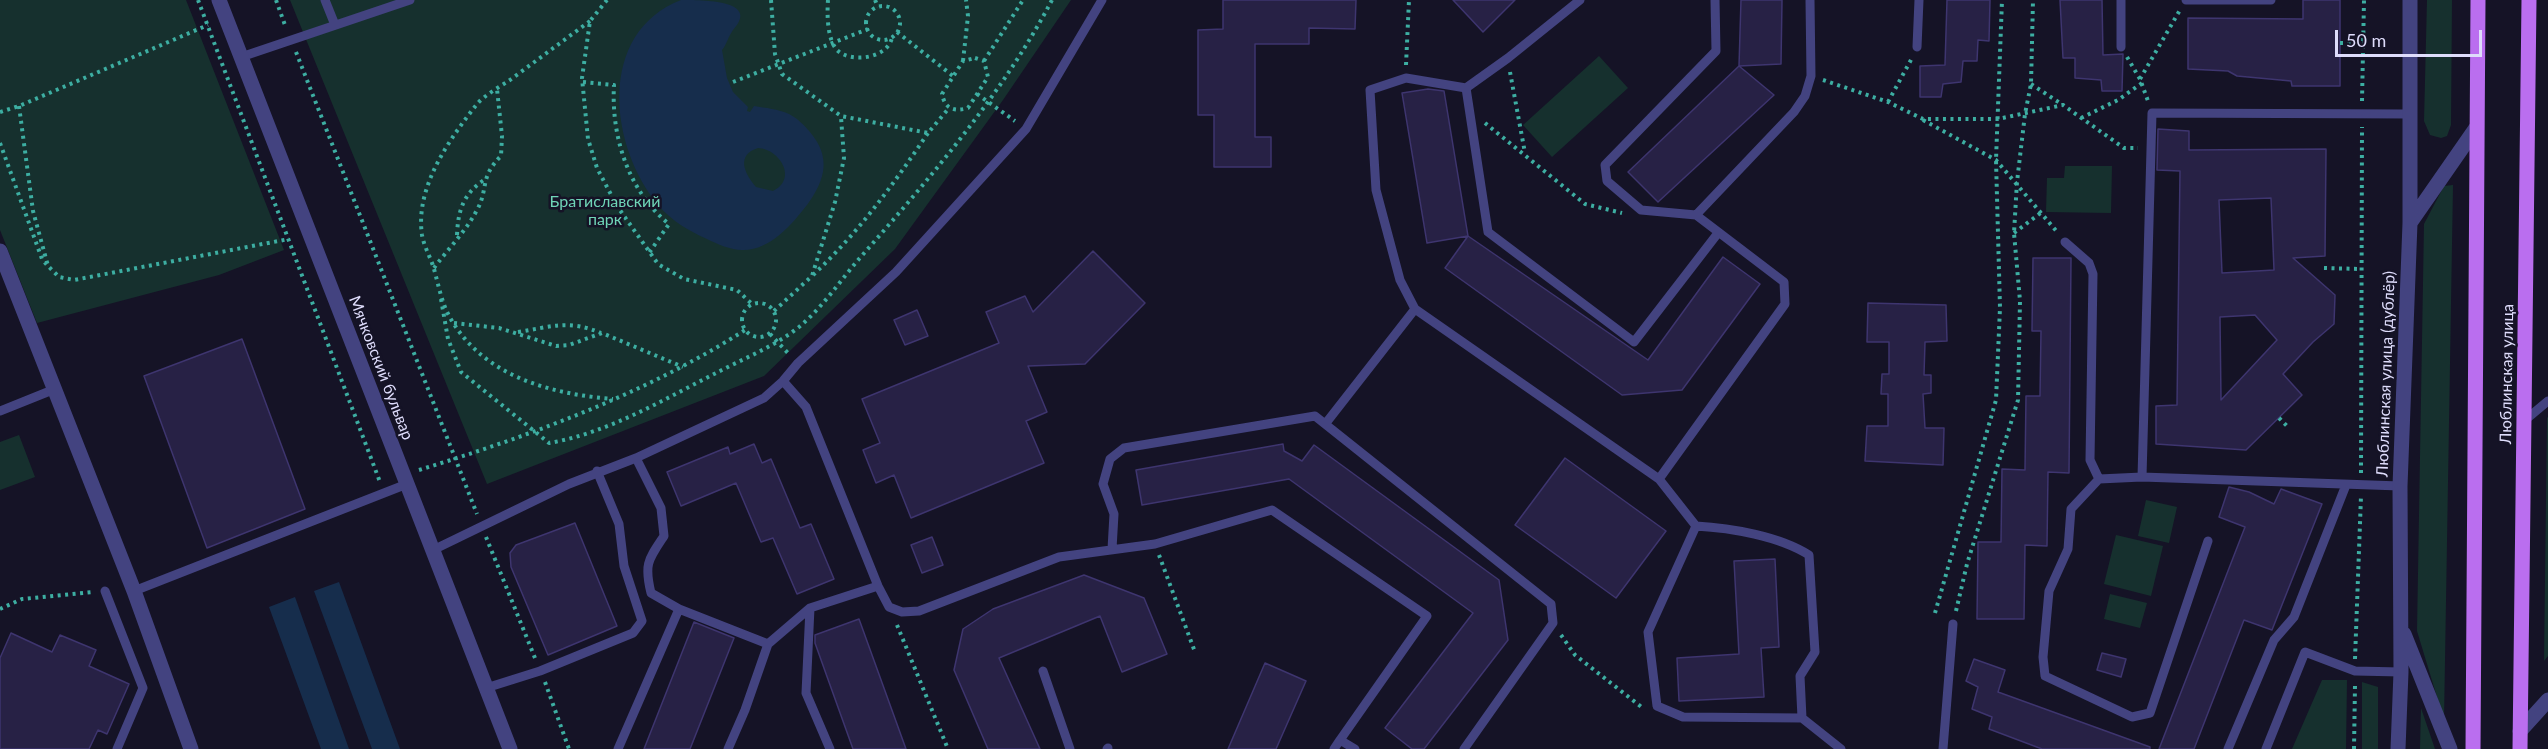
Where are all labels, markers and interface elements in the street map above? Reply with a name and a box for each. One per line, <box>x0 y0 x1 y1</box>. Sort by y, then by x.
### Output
scale bar <box>2338 18 2485 56</box>
text: 50 m <box>2346 29 2386 51</box>
park label: Братиславский парк <box>549 192 661 230</box>
street label: Люблинская улица (дублёр) <box>2373 271 2399 477</box>
street label: Мячковский бульвар <box>345 293 417 443</box>
street label: Люблинская улица <box>2496 304 2518 444</box>

